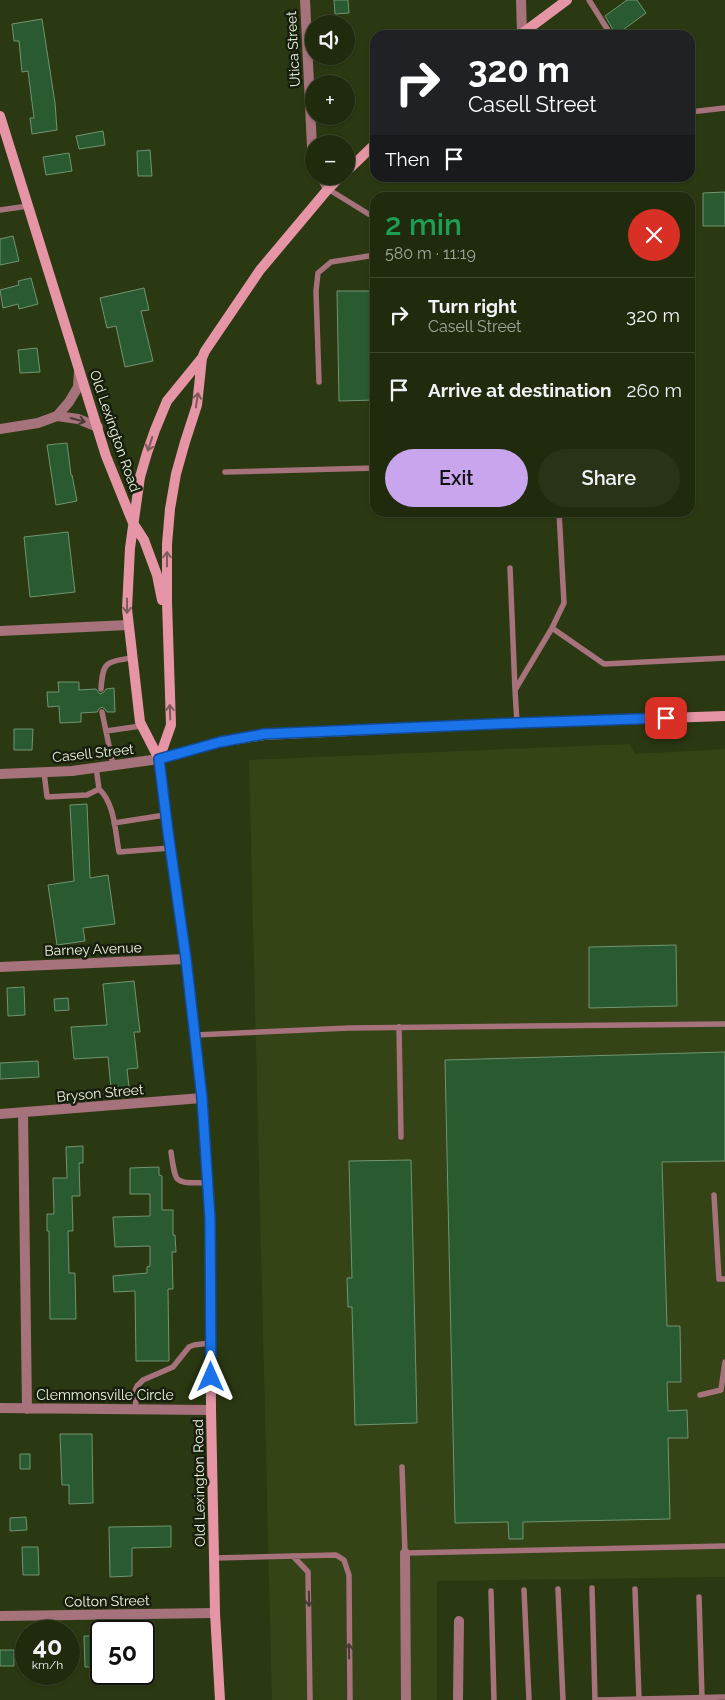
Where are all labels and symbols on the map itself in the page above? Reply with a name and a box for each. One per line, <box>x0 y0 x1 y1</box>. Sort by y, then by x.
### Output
street label: Utica Street <box>283 10 303 87</box>
street label: Old Lexington Road <box>87 368 143 494</box>
one-way arrow <box>192 392 202 408</box>
one-way arrow <box>69 416 85 425</box>
one-way arrow <box>145 436 154 451</box>
one-way arrow <box>162 551 172 567</box>
one-way arrow <box>122 598 132 614</box>
pin <box>645 697 687 739</box>
one-way arrow <box>166 704 175 720</box>
street label: Casell Street <box>51 741 135 765</box>
street label: Barney Avenue <box>44 939 142 959</box>
street label: Bryson Street <box>56 1081 144 1105</box>
position arrow <box>184 1350 236 1402</box>
street label: Clemmonsville Circle <box>36 1387 174 1403</box>
street label: Old Lexington Road <box>190 1419 208 1547</box>
one-way arrow <box>304 1590 314 1607</box>
street label: Colton Street <box>64 1592 150 1610</box>
speed limit sign: 50 <box>90 1620 155 1685</box>
one-way arrow <box>344 1644 354 1660</box>

